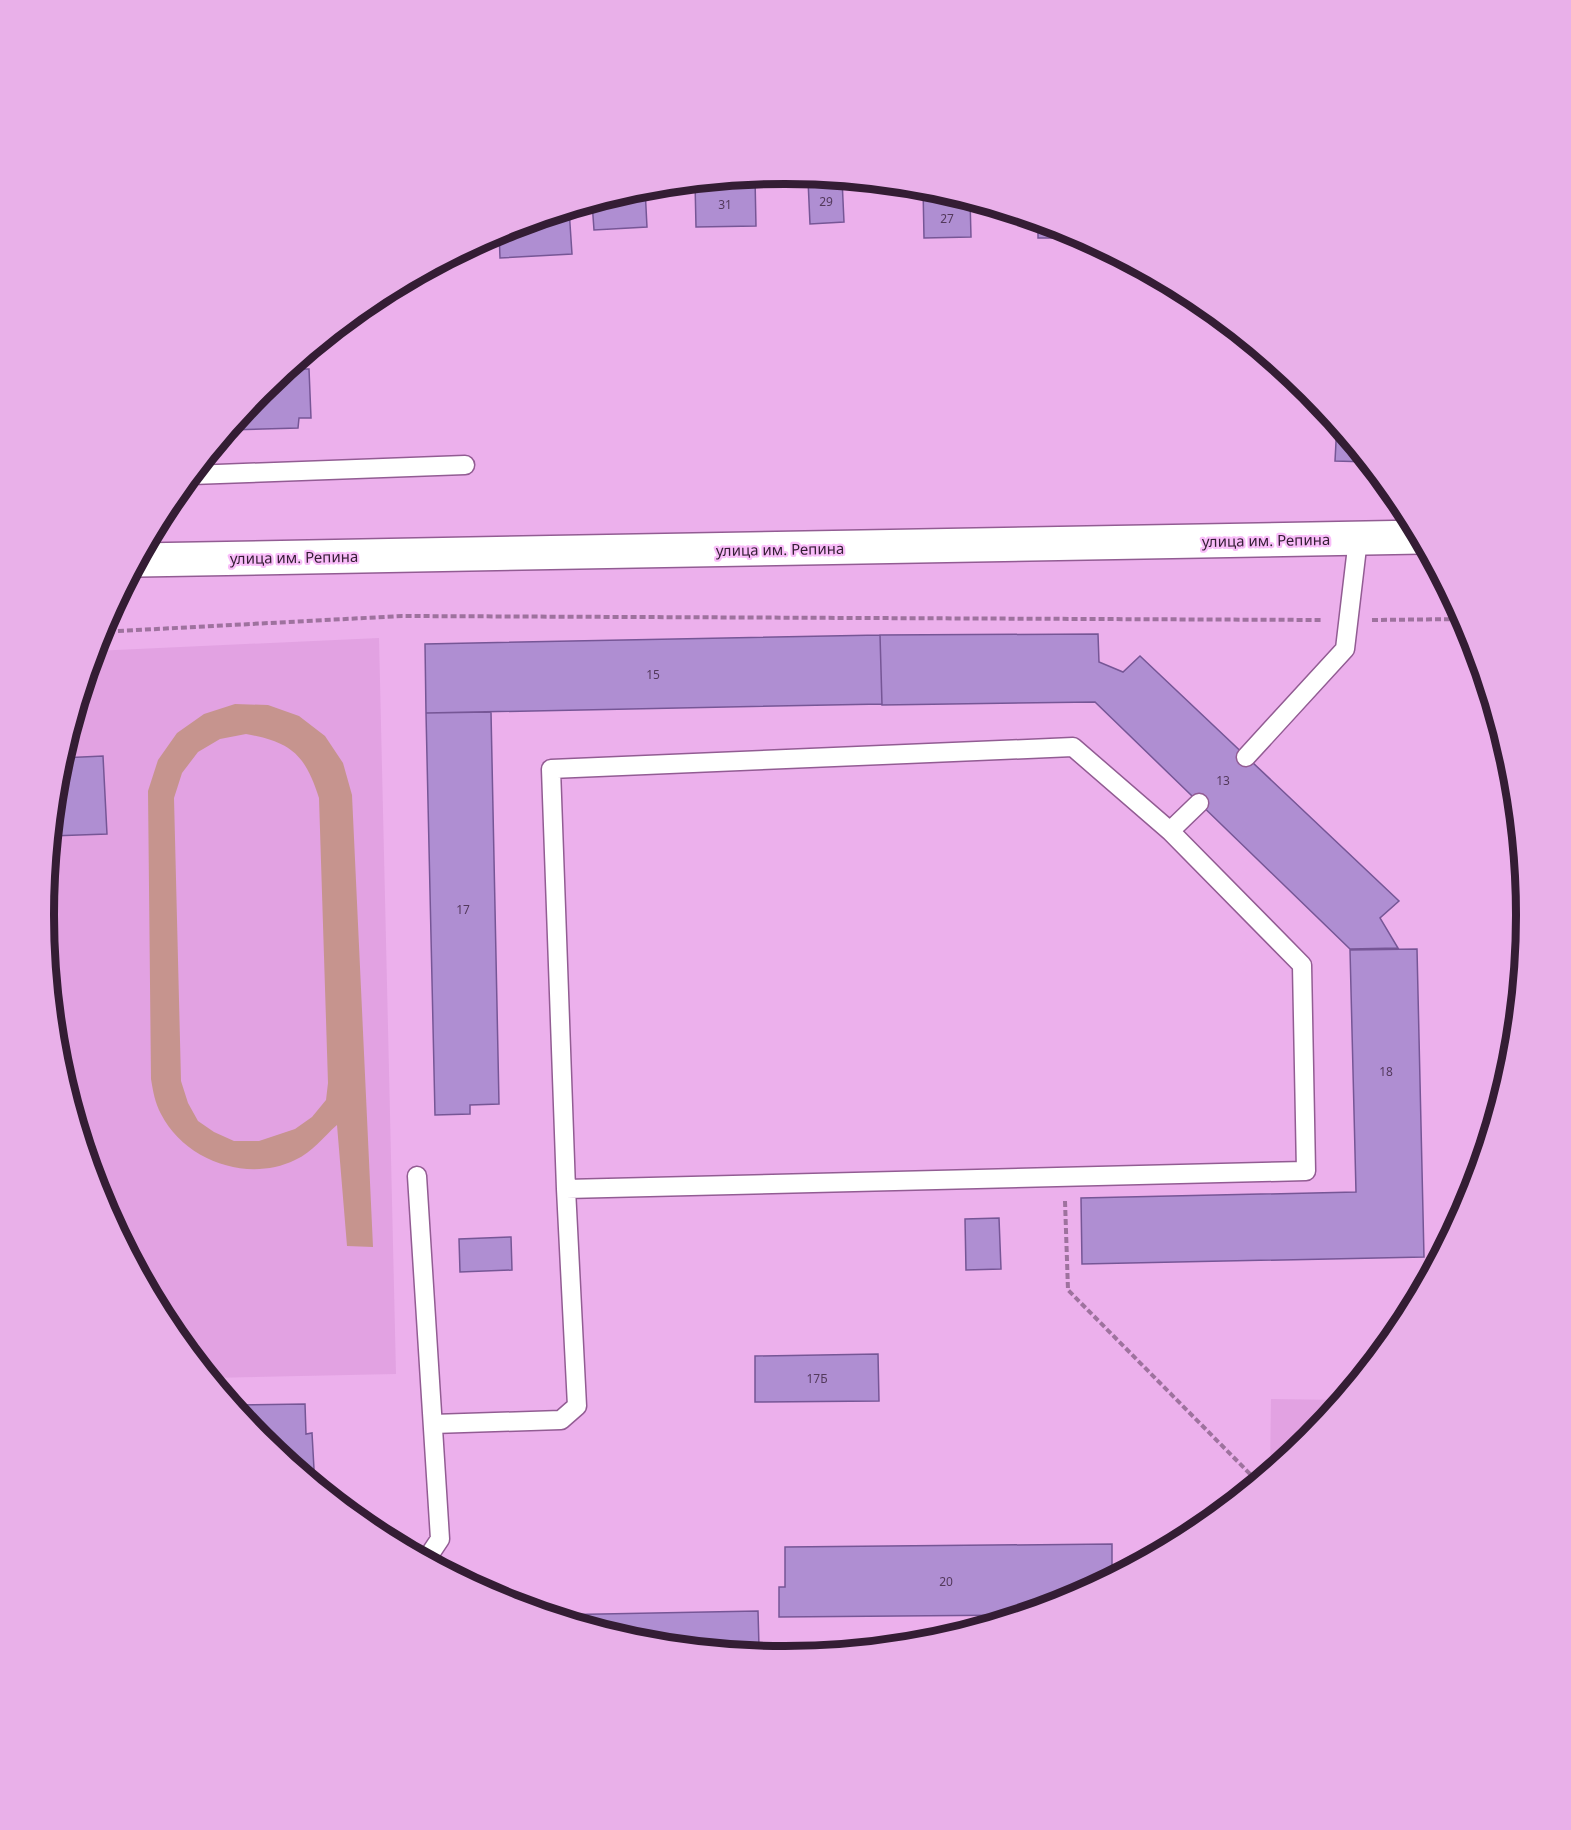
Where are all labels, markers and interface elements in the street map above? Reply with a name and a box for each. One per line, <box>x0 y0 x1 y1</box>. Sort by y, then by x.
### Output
house number: 29 <box>819 193 833 210</box>
house number: 31 <box>718 196 732 213</box>
house number: 27 <box>940 210 954 227</box>
street label: улица им. Репина <box>1202 529 1330 551</box>
street label: улица им. Репина <box>716 538 844 560</box>
street label: улица им. Репина <box>230 546 358 568</box>
house number: 15 <box>646 666 660 683</box>
house number: 13 <box>1216 772 1230 789</box>
house number: 17 <box>456 901 470 918</box>
house number: 18 <box>1379 1063 1393 1080</box>
house number: 17Б <box>806 1370 828 1387</box>
house number: 20 <box>939 1573 953 1590</box>

